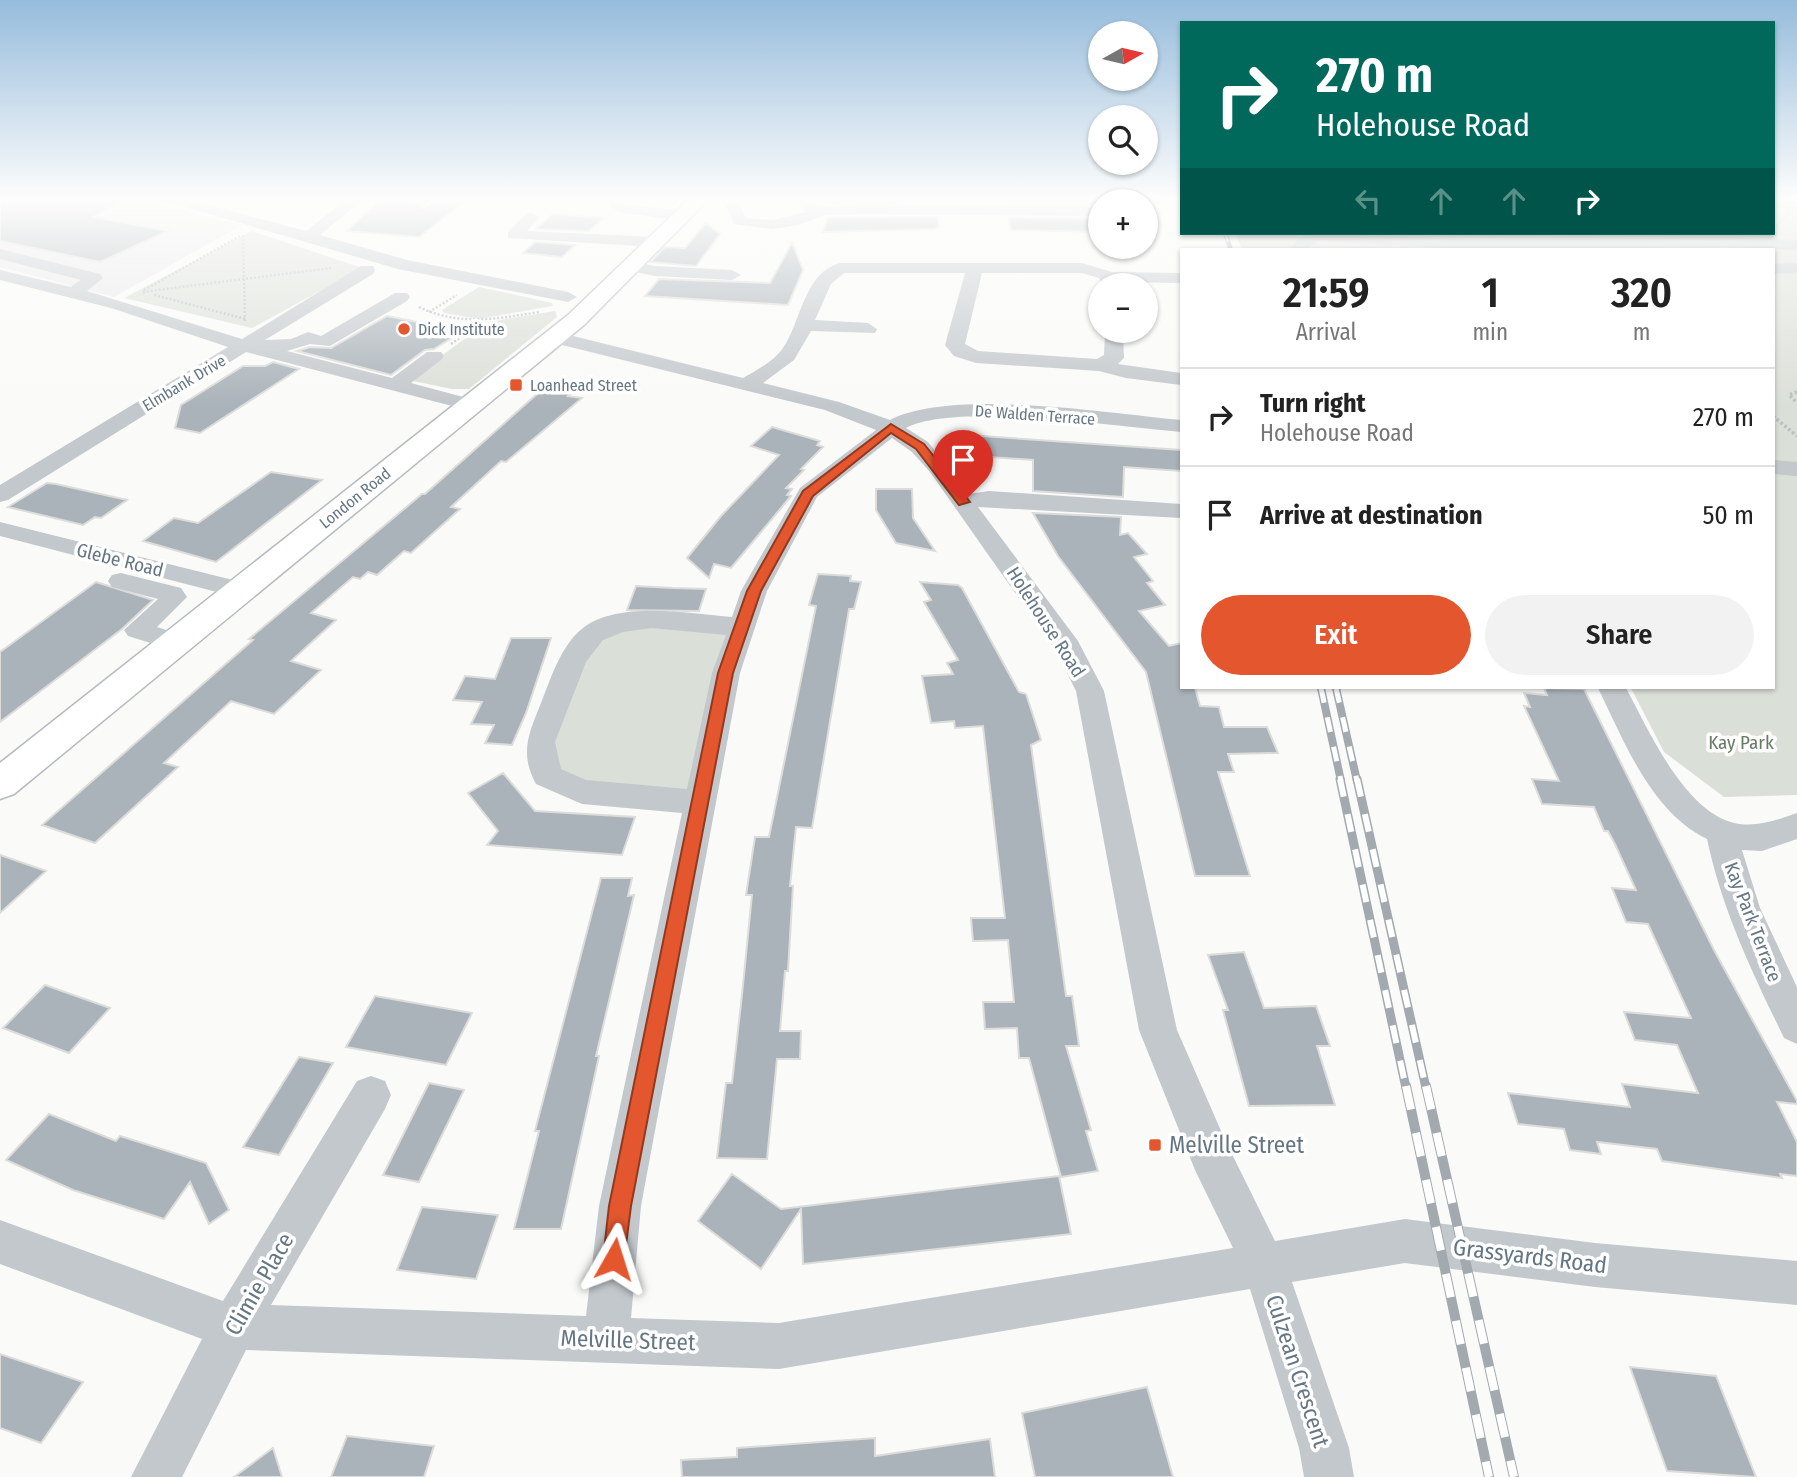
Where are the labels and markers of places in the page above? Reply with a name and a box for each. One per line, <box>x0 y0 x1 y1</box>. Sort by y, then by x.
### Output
place label: Dick Institute <box>418 320 505 339</box>
marker: Dick Institute <box>396 321 412 337</box>
place label: Loanhead Street <box>530 376 638 395</box>
marker: Loanhead Street <box>508 377 524 393</box>
pin <box>933 430 993 502</box>
place label: Melville Street <box>1169 1131 1304 1159</box>
marker: Melville Street <box>1147 1137 1163 1153</box>

